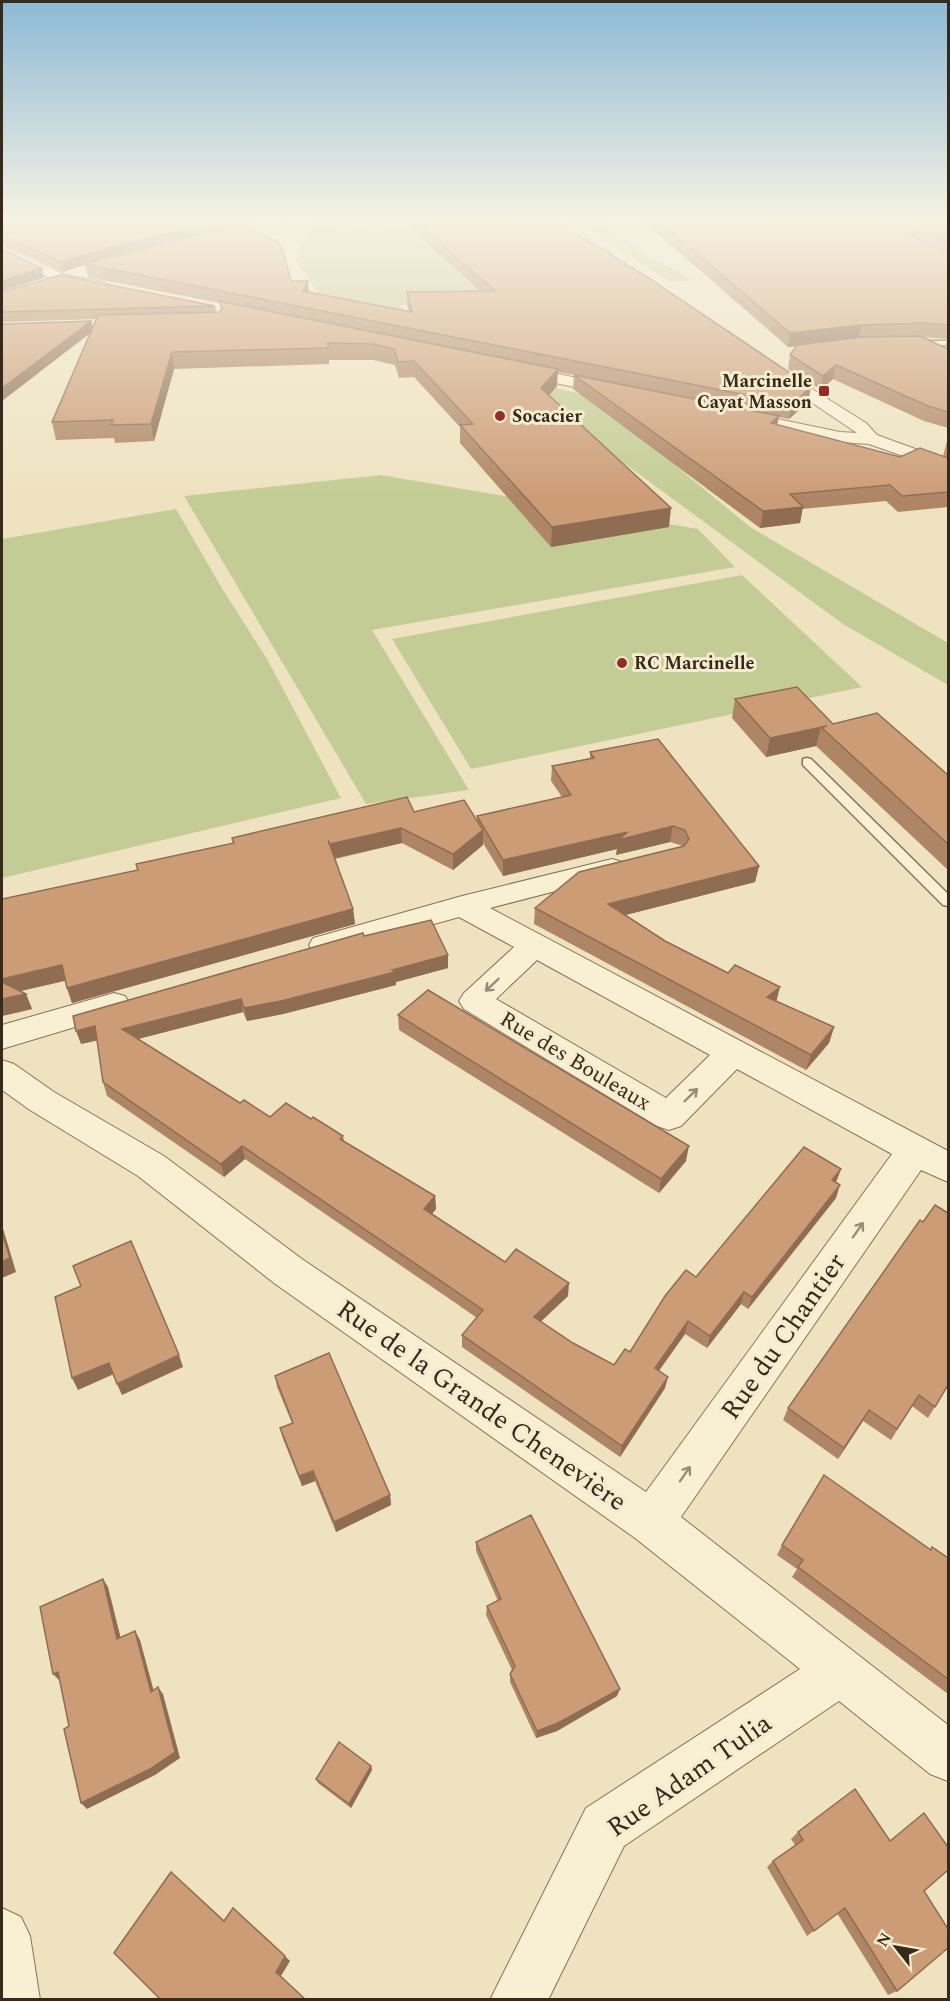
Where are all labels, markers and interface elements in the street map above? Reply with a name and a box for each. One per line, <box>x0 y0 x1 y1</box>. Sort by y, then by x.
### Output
place label: Marcinelle Cayat Masson <box>697 368 812 416</box>
marker: Marcinelle Cayat Masson <box>817 384 831 398</box>
place label: Socacier <box>512 403 582 430</box>
marker: Socacier <box>493 409 507 423</box>
place label: RC Marcinelle <box>634 650 755 677</box>
marker: RC Marcinelle <box>615 656 629 670</box>
one-way arrow <box>484 978 499 992</box>
street label: Rue des Bouleaux <box>493 1003 657 1120</box>
one-way arrow <box>683 1087 698 1102</box>
one-way arrow <box>852 1222 864 1238</box>
street label: Rue du Chantier <box>710 1244 857 1429</box>
street label: Rue de la Grande Chenevière <box>327 1289 635 1522</box>
one-way arrow <box>678 1467 691 1483</box>
street label: Rue Adam Tulia <box>598 1703 781 1849</box>
north arrow <box>866 1917 926 1977</box>
text: N <box>870 1928 898 1952</box>

